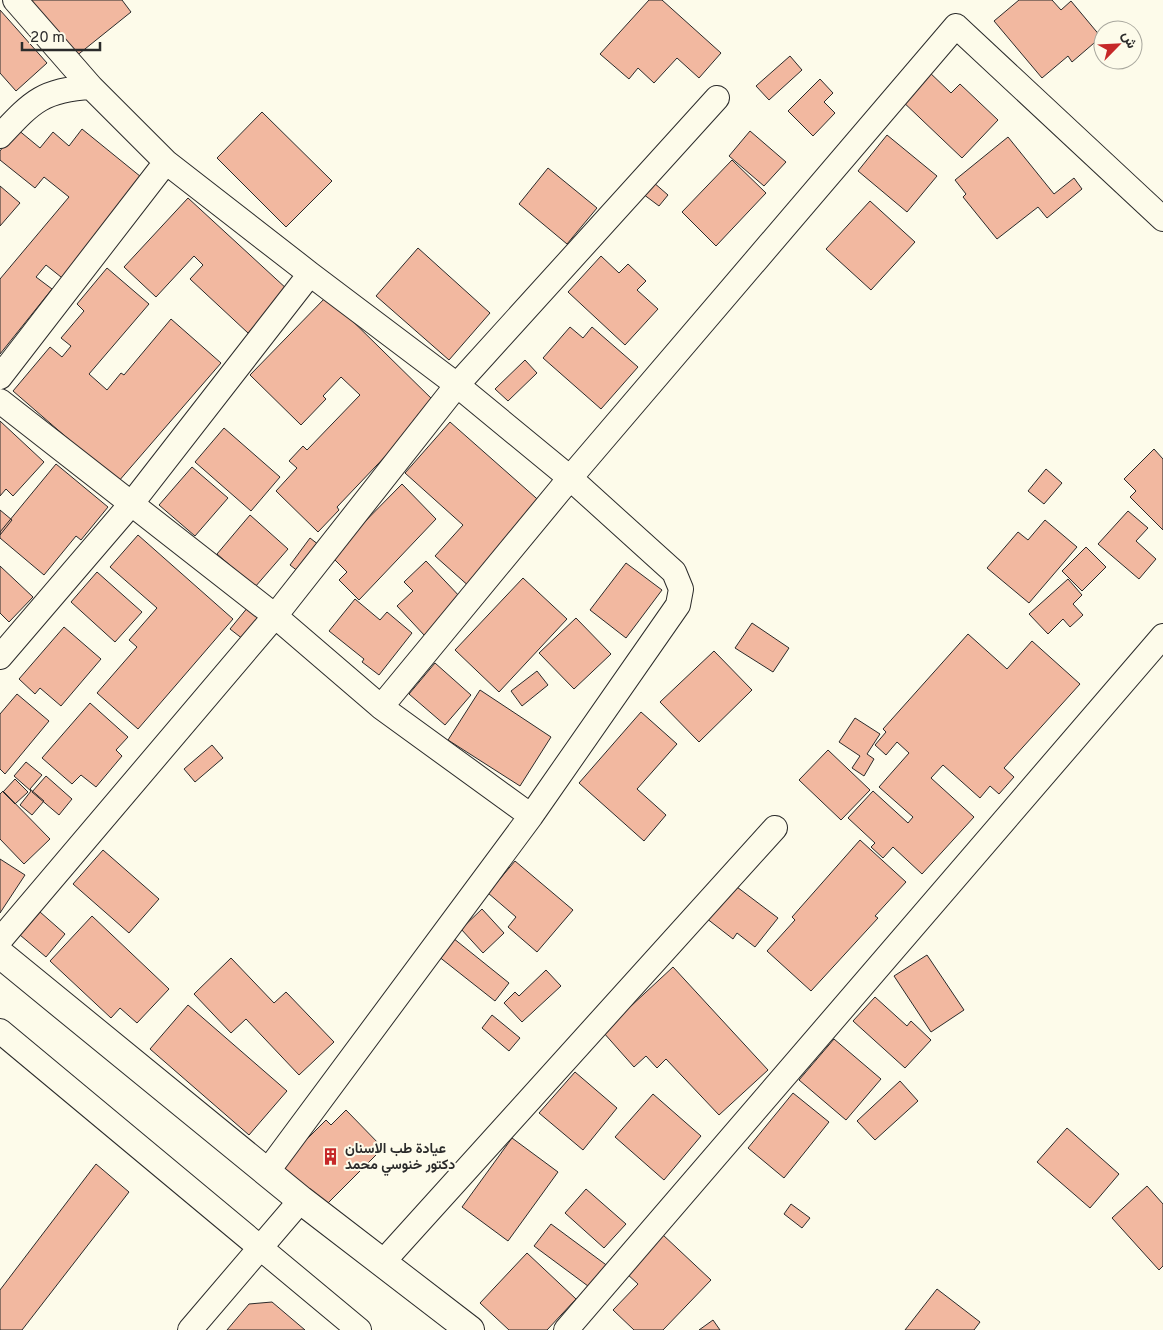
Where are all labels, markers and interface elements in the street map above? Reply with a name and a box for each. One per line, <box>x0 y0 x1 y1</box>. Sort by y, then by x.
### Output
scale bar <box>22 20 100 52</box>
north arrow <box>1093 20 1143 70</box>
text: 20 m <box>30 29 65 48</box>
text: ش <box>1117 29 1140 52</box>
place label: عيادة طب الاسنان دكتور خنوسي محمد <box>345 1141 455 1176</box>
building icon: عيادة طب الاسنان دكتور خنوسي محمد <box>321 1147 341 1167</box>

